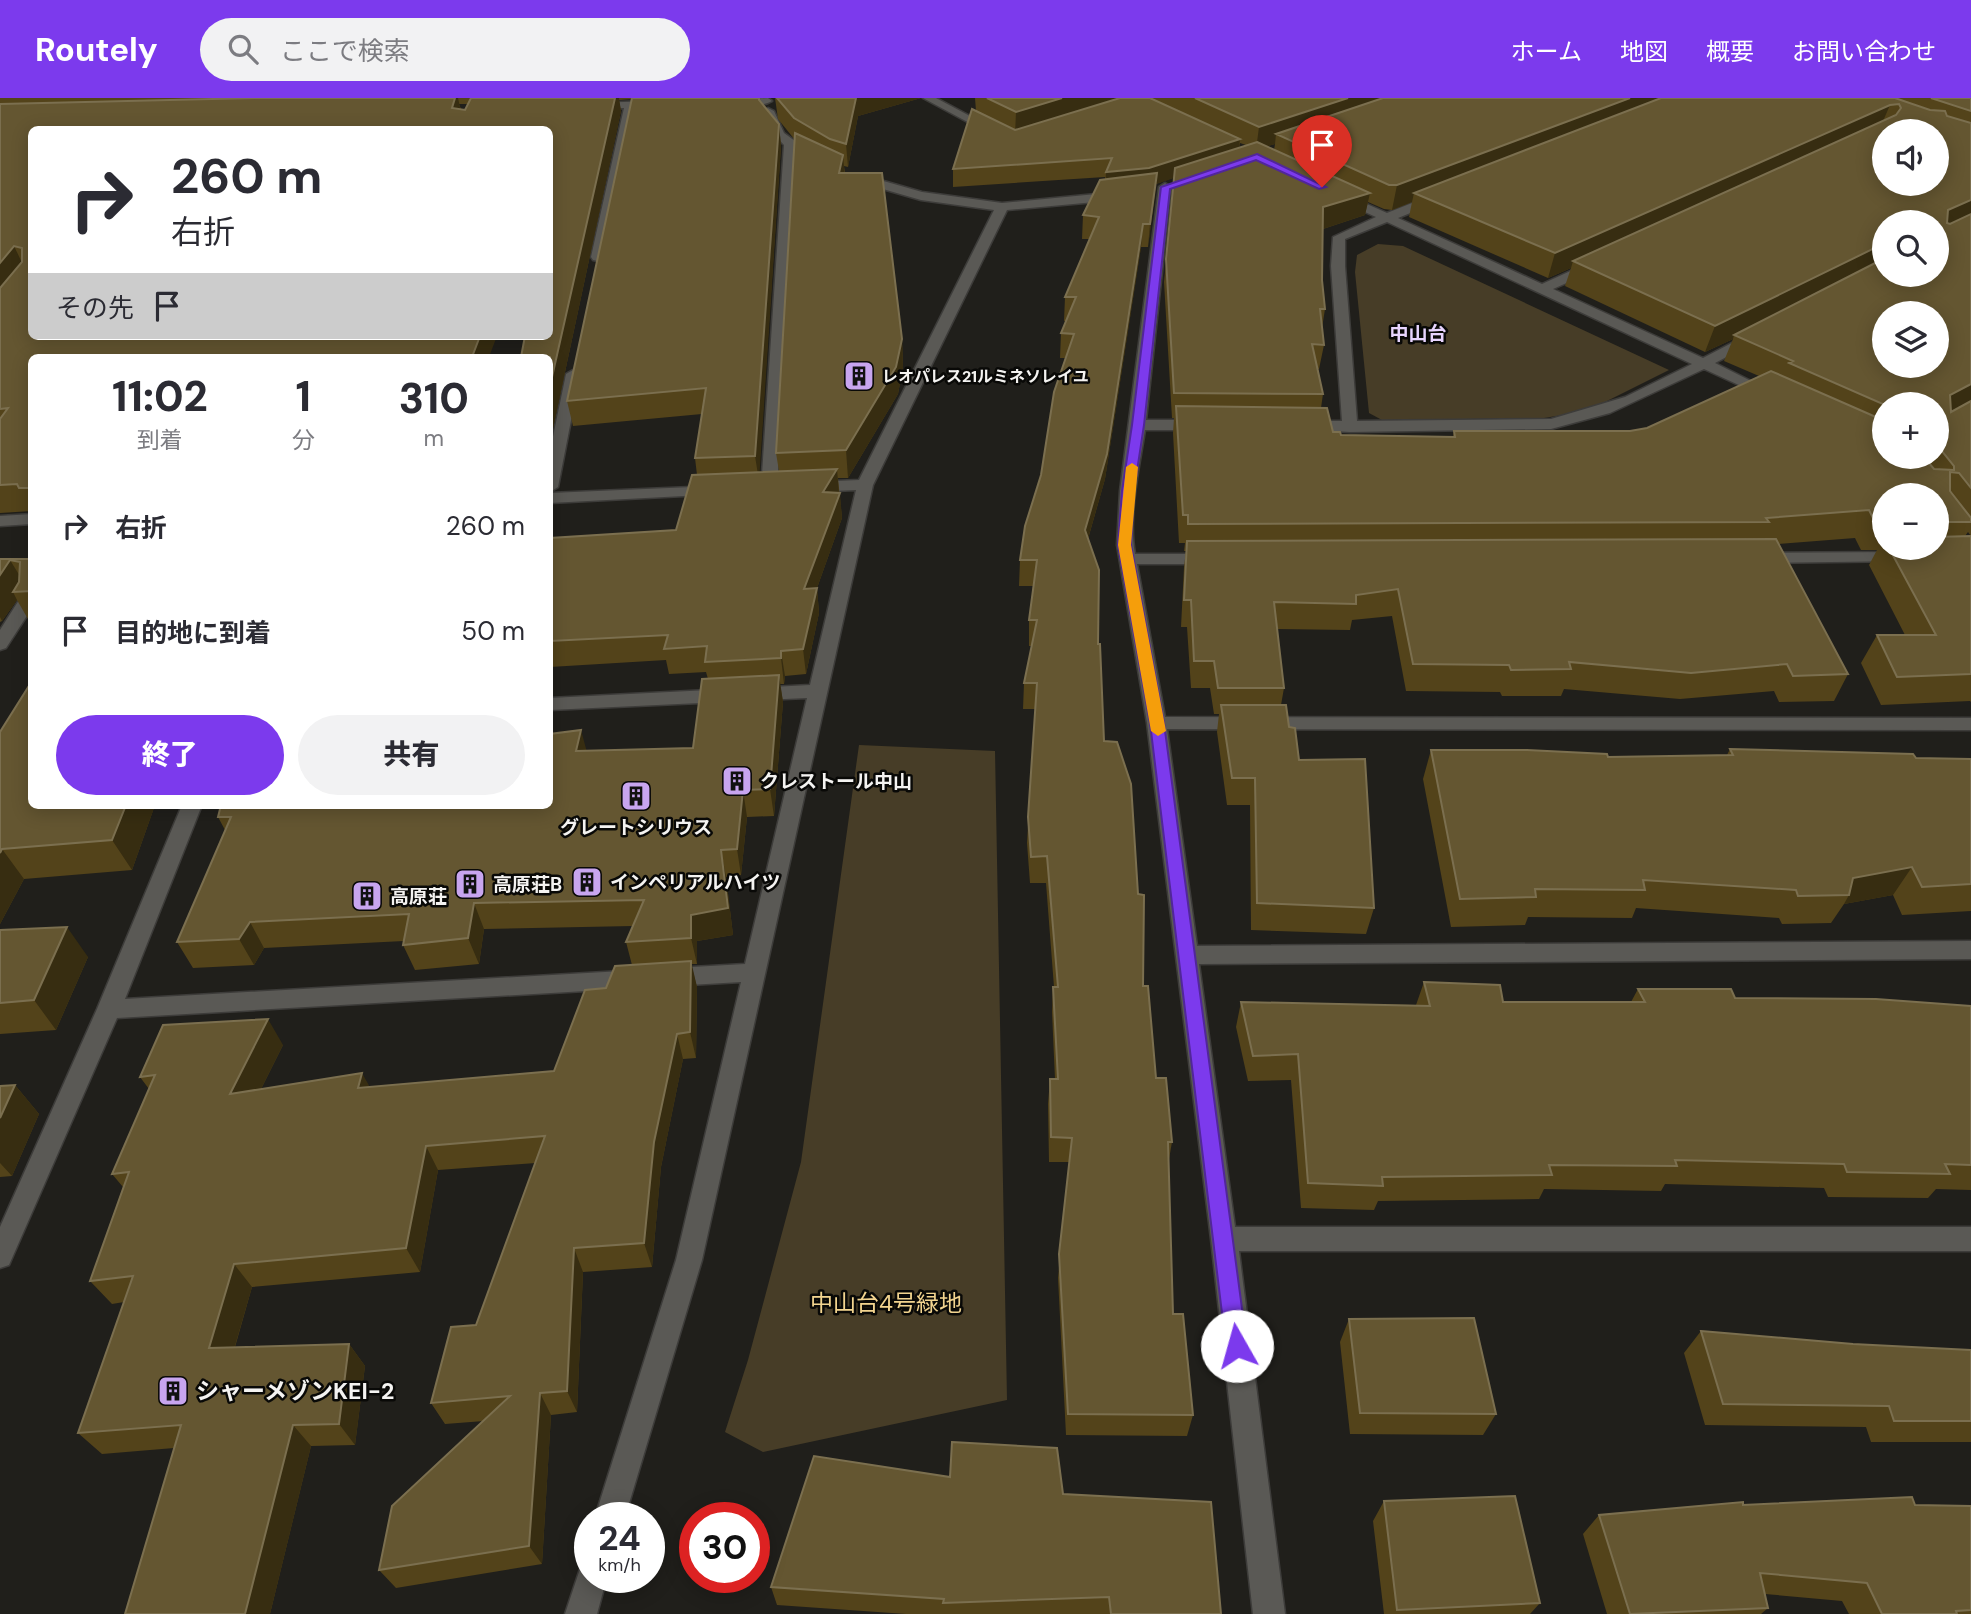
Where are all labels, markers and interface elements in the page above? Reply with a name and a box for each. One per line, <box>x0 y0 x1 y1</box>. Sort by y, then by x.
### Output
search box <box>200 18 690 81</box>
text: Routely <box>35 28 158 71</box>
icon: search <box>224 30 262 68</box>
text: ここで検索 <box>280 34 410 68</box>
text: ホーム <box>1511 36 1582 67</box>
text: 地図 <box>1620 36 1668 67</box>
text: 概要 <box>1706 36 1754 67</box>
text: お問い合わせ <box>1792 36 1936 67</box>
pin <box>1292 115 1352 187</box>
map controls <box>1872 119 1949 560</box>
button: sound <box>1872 119 1949 196</box>
icon: arrive <box>1303 126 1341 164</box>
text: 260 m <box>171 144 322 208</box>
icon: right <box>56 154 147 245</box>
button: search <box>1872 210 1949 287</box>
text: 右折 <box>171 211 235 253</box>
icon: arrive <box>148 287 186 325</box>
text: その先 <box>56 291 134 325</box>
button: layers <box>1872 301 1949 378</box>
district label: 中山台 <box>1389 321 1447 346</box>
building icon: レオパレス21ルミネソレイユ <box>842 359 876 393</box>
place label: レオパレス21ルミネソレイユ <box>882 366 1089 387</box>
text: 11:02 <box>112 369 208 424</box>
text: 1 <box>295 369 311 424</box>
text: 310 <box>399 371 469 426</box>
button: + <box>1872 392 1949 469</box>
text: m <box>424 423 444 453</box>
text: 到着 <box>137 425 183 455</box>
text: 分 <box>292 425 315 455</box>
button: − <box>1872 483 1949 560</box>
icon: right <box>56 507 94 545</box>
text: 260 m <box>446 509 525 543</box>
text: 右折 <box>115 511 167 545</box>
icon: arrive <box>56 612 94 650</box>
text: 50 m <box>461 614 525 648</box>
text: 目的地に到着 <box>115 616 271 650</box>
button: 終了 <box>56 715 284 795</box>
button: 共有 <box>298 715 525 795</box>
building icon: クレストール中山 <box>720 764 754 798</box>
place label: クレストール中山 <box>760 769 912 794</box>
building icon: グレートシリウス <box>619 779 653 813</box>
place label: グレートシリウス <box>560 815 712 840</box>
building icon: インペリアルハイツ <box>570 865 604 899</box>
building icon: 高原荘B <box>453 867 487 901</box>
place label: インペリアルハイツ <box>610 870 780 895</box>
place label: 高原荘B <box>493 872 562 897</box>
building icon: 高原荘 <box>350 879 384 913</box>
place label: 高原荘 <box>390 884 447 909</box>
park label: 中山台4号緑地 <box>810 1288 962 1318</box>
position arrow <box>1200 1309 1274 1383</box>
building icon: シャーメゾンKEI-2 <box>156 1374 190 1408</box>
place label: シャーメゾンKEI-2 <box>196 1376 394 1406</box>
speed limit sign: 30 <box>679 1502 770 1593</box>
text: 24 <box>598 1515 641 1561</box>
text: km/h <box>598 1553 641 1577</box>

